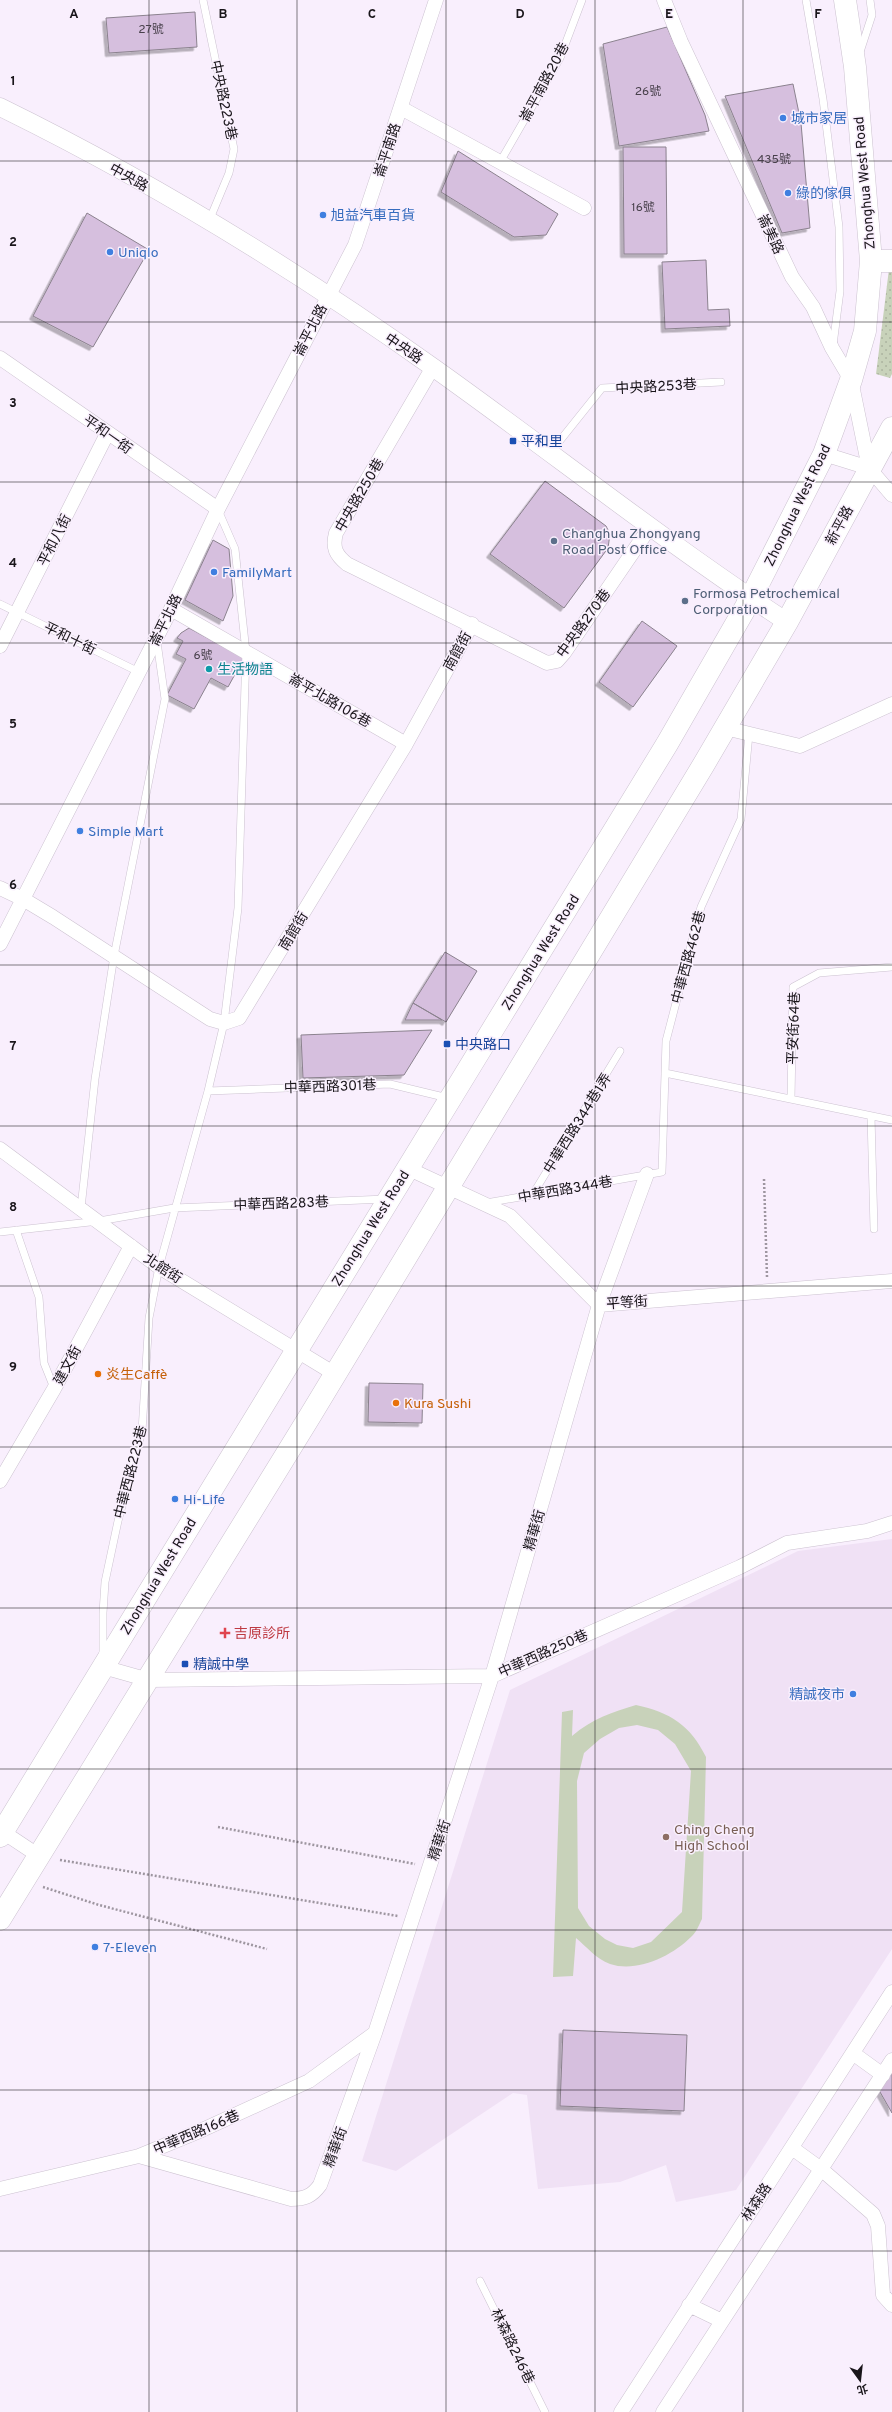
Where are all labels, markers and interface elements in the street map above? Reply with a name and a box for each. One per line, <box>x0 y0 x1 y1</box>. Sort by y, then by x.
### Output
text: A <box>69 7 79 23</box>
text: B <box>219 7 228 23</box>
text: C <box>368 7 376 23</box>
text: D <box>515 7 525 23</box>
text: E <box>665 7 673 23</box>
text: F <box>814 7 822 23</box>
house number: 27號 <box>138 22 164 38</box>
street label: 崙平南路20巷 <box>517 40 573 125</box>
street label: 中央路223巷 <box>206 59 239 142</box>
text: 1 <box>10 74 16 90</box>
house number: 26號 <box>635 84 661 100</box>
place label: 城市家居 <box>791 110 847 128</box>
marker: 城市家居 <box>778 113 788 123</box>
street label: Zhonghua West Road <box>851 116 880 250</box>
street label: 崙平南路 <box>372 121 405 180</box>
house number: 435號 <box>757 152 791 168</box>
street label: 中央路 <box>106 161 151 196</box>
place label: 綠的傢俱 <box>796 185 852 203</box>
marker: 綠的傢俱 <box>783 188 793 198</box>
house number: 16號 <box>631 200 655 216</box>
place label: 旭益汽車百貨 <box>331 207 415 225</box>
marker: 旭益汽車百貨 <box>318 210 328 220</box>
street label: 崙美路 <box>753 212 786 257</box>
text: 2 <box>9 235 17 251</box>
place label: Uniqlo <box>118 245 159 262</box>
marker: Uniqlo <box>105 247 115 257</box>
street label: 崙平北路 <box>290 301 332 359</box>
street label: 中央路 <box>381 330 425 368</box>
street label: 中央路253巷 <box>615 377 697 398</box>
text: 3 <box>9 396 17 412</box>
street label: 平和一街 <box>79 412 135 458</box>
place label: 平和里 <box>521 434 563 451</box>
marker: 平和里 <box>508 436 518 446</box>
street label: Zhonghua West Road <box>761 442 835 569</box>
street label: 中央路250巷 <box>332 456 388 536</box>
street label: 新平路 <box>823 503 858 548</box>
street label: 平和八街 <box>35 512 76 569</box>
place label: Changhua Zhongyang Road Post Office <box>562 526 701 559</box>
marker: Changhua Zhongyang Road Post Office <box>549 536 559 546</box>
text: 4 <box>9 556 17 572</box>
place label: FamilyMart <box>222 565 292 582</box>
marker: FamilyMart <box>209 567 219 577</box>
street label: 中央路270巷 <box>554 586 615 661</box>
place label: Formosa Petrochemical Corporation <box>693 586 840 619</box>
street label: 崙平北路 <box>146 591 186 650</box>
marker: Formosa Petrochemical Corporation <box>680 596 690 606</box>
street label: 平和十街 <box>40 619 98 659</box>
street label: 南館街 <box>441 629 476 674</box>
house number: 6號 <box>193 648 213 664</box>
place label: 生活物語 <box>217 661 273 679</box>
marker: 生活物語 <box>204 664 214 674</box>
street label: 崙平北路106巷 <box>285 670 374 732</box>
text: 5 <box>9 717 17 733</box>
place label: Simple Mart <box>88 824 164 841</box>
marker: Simple Mart <box>75 826 85 836</box>
text: 6 <box>9 878 17 894</box>
street label: Zhonghua West Road <box>499 892 584 1014</box>
street label: 南館街 <box>276 909 312 954</box>
street label: 中華西路462巷 <box>669 909 710 1006</box>
street label: 平安街64巷 <box>785 991 804 1065</box>
place label: 中央路口 <box>455 1037 511 1054</box>
text: 7 <box>10 1039 17 1055</box>
marker: 中央路口 <box>442 1039 452 1049</box>
street label: 中華西路344巷1弄 <box>541 1071 616 1177</box>
street label: 中華西路301巷 <box>284 1077 377 1098</box>
street label: Zhonghua West Road <box>329 1168 414 1290</box>
street label: 中華西路344巷 <box>517 1174 614 1207</box>
street label: 中華西路283巷 <box>233 1194 329 1215</box>
text: 8 <box>9 1200 17 1216</box>
street label: 北館街 <box>140 1250 185 1288</box>
street label: 平等街 <box>605 1293 649 1313</box>
street label: 建文街 <box>51 1343 86 1388</box>
text: 9 <box>9 1360 17 1376</box>
place label: 炎生Caffè <box>106 1367 167 1384</box>
marker: 炎生Caffè <box>93 1369 103 1379</box>
place label: Kura Sushi <box>404 1396 471 1413</box>
marker: Kura Sushi <box>391 1398 401 1408</box>
street label: 中華西路223巷 <box>112 1424 151 1521</box>
place label: Hi-Life <box>183 1492 225 1509</box>
marker: Hi-Life <box>170 1494 180 1504</box>
street label: 精華街 <box>521 1508 549 1553</box>
street label: Zhonghua West Road <box>118 1515 201 1638</box>
place label: 吉原診所 <box>234 1625 290 1643</box>
marker: 吉原診所 <box>219 1627 231 1639</box>
street label: 中華西路250巷 <box>496 1627 591 1682</box>
place label: 精誠中學 <box>193 1656 249 1674</box>
marker: 精誠中學 <box>180 1659 190 1669</box>
place label: 精誠夜市 <box>789 1686 845 1704</box>
marker: 精誠夜市 <box>848 1689 858 1699</box>
street label: 精華街 <box>425 1818 455 1863</box>
place label: Ching Cheng High School <box>674 1822 755 1855</box>
marker: Ching Cheng High School <box>661 1832 671 1842</box>
place label: 7-Eleven <box>103 1940 157 1957</box>
marker: 7-Eleven <box>90 1942 100 1952</box>
street label: 中華西路166巷 <box>151 2108 242 2159</box>
street label: 精華街 <box>320 2125 352 2170</box>
street label: 林森路 <box>739 2181 776 2225</box>
street label: 林森路246巷 <box>486 2306 537 2387</box>
north arrow <box>840 2360 880 2400</box>
text: 北 <box>855 2381 869 2397</box>

